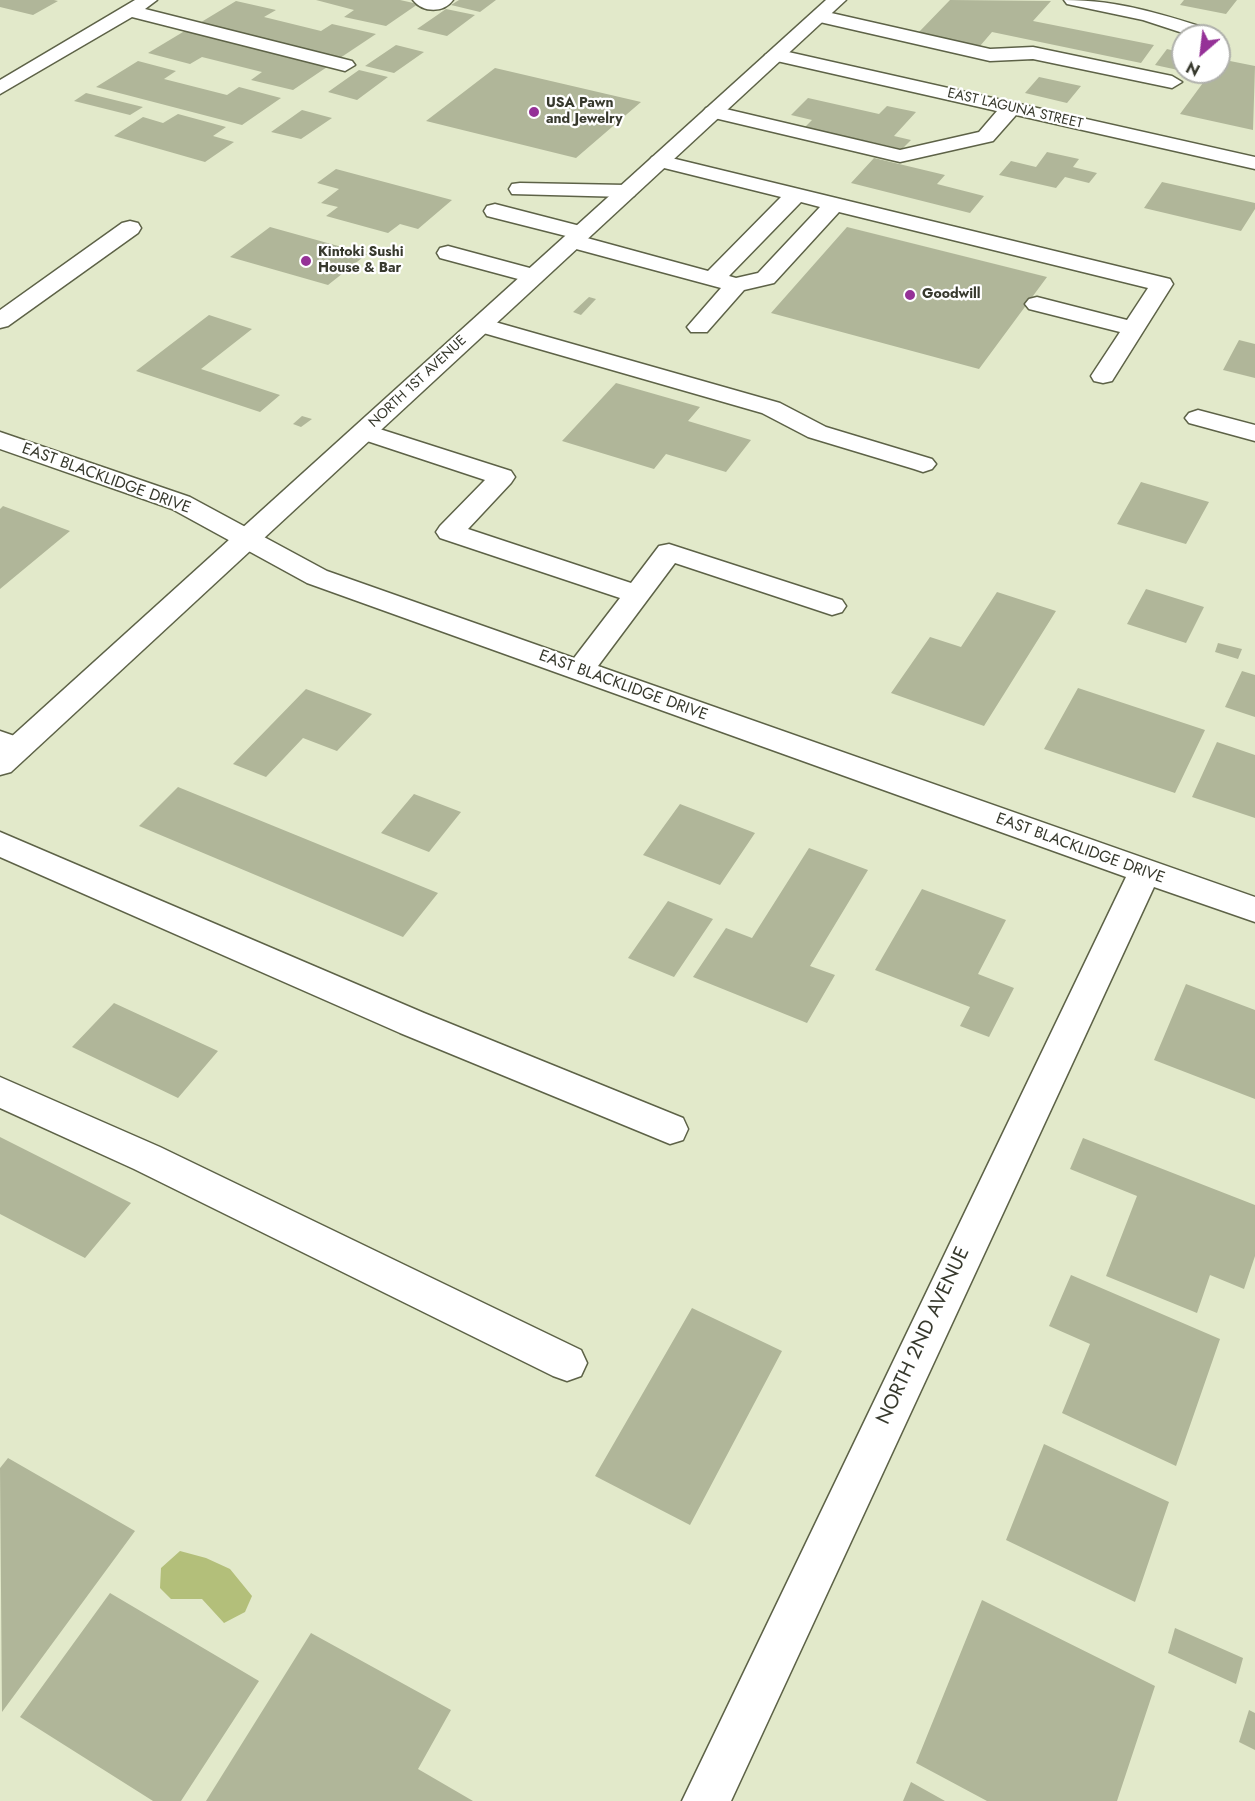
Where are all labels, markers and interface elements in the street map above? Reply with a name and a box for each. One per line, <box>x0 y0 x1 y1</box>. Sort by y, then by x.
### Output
north arrow <box>1171 24 1231 84</box>
text: N <box>1182 55 1204 82</box>
street label: EAST LAGUNA STREET <box>946 85 1084 133</box>
place label: USA Pawn and Jewelry <box>546 96 623 128</box>
marker: USA Pawn and Jewelry <box>527 105 541 119</box>
place label: Kintoki Sushi House & Bar <box>318 245 404 278</box>
marker: Kintoki Sushi House & Bar <box>299 254 313 268</box>
place label: Goodwill <box>922 287 981 303</box>
marker: Goodwill <box>903 288 917 302</box>
street label: NORTH 1ST AVENUE <box>366 332 470 432</box>
street label: EAST BLACKLIDGE DRIVE <box>19 440 193 518</box>
street label: EAST BLACKLIDGE DRIVE <box>536 647 710 725</box>
street label: EAST BLACKLIDGE DRIVE <box>993 810 1167 888</box>
street label: NORTH 2ND AVENUE <box>872 1243 976 1429</box>

